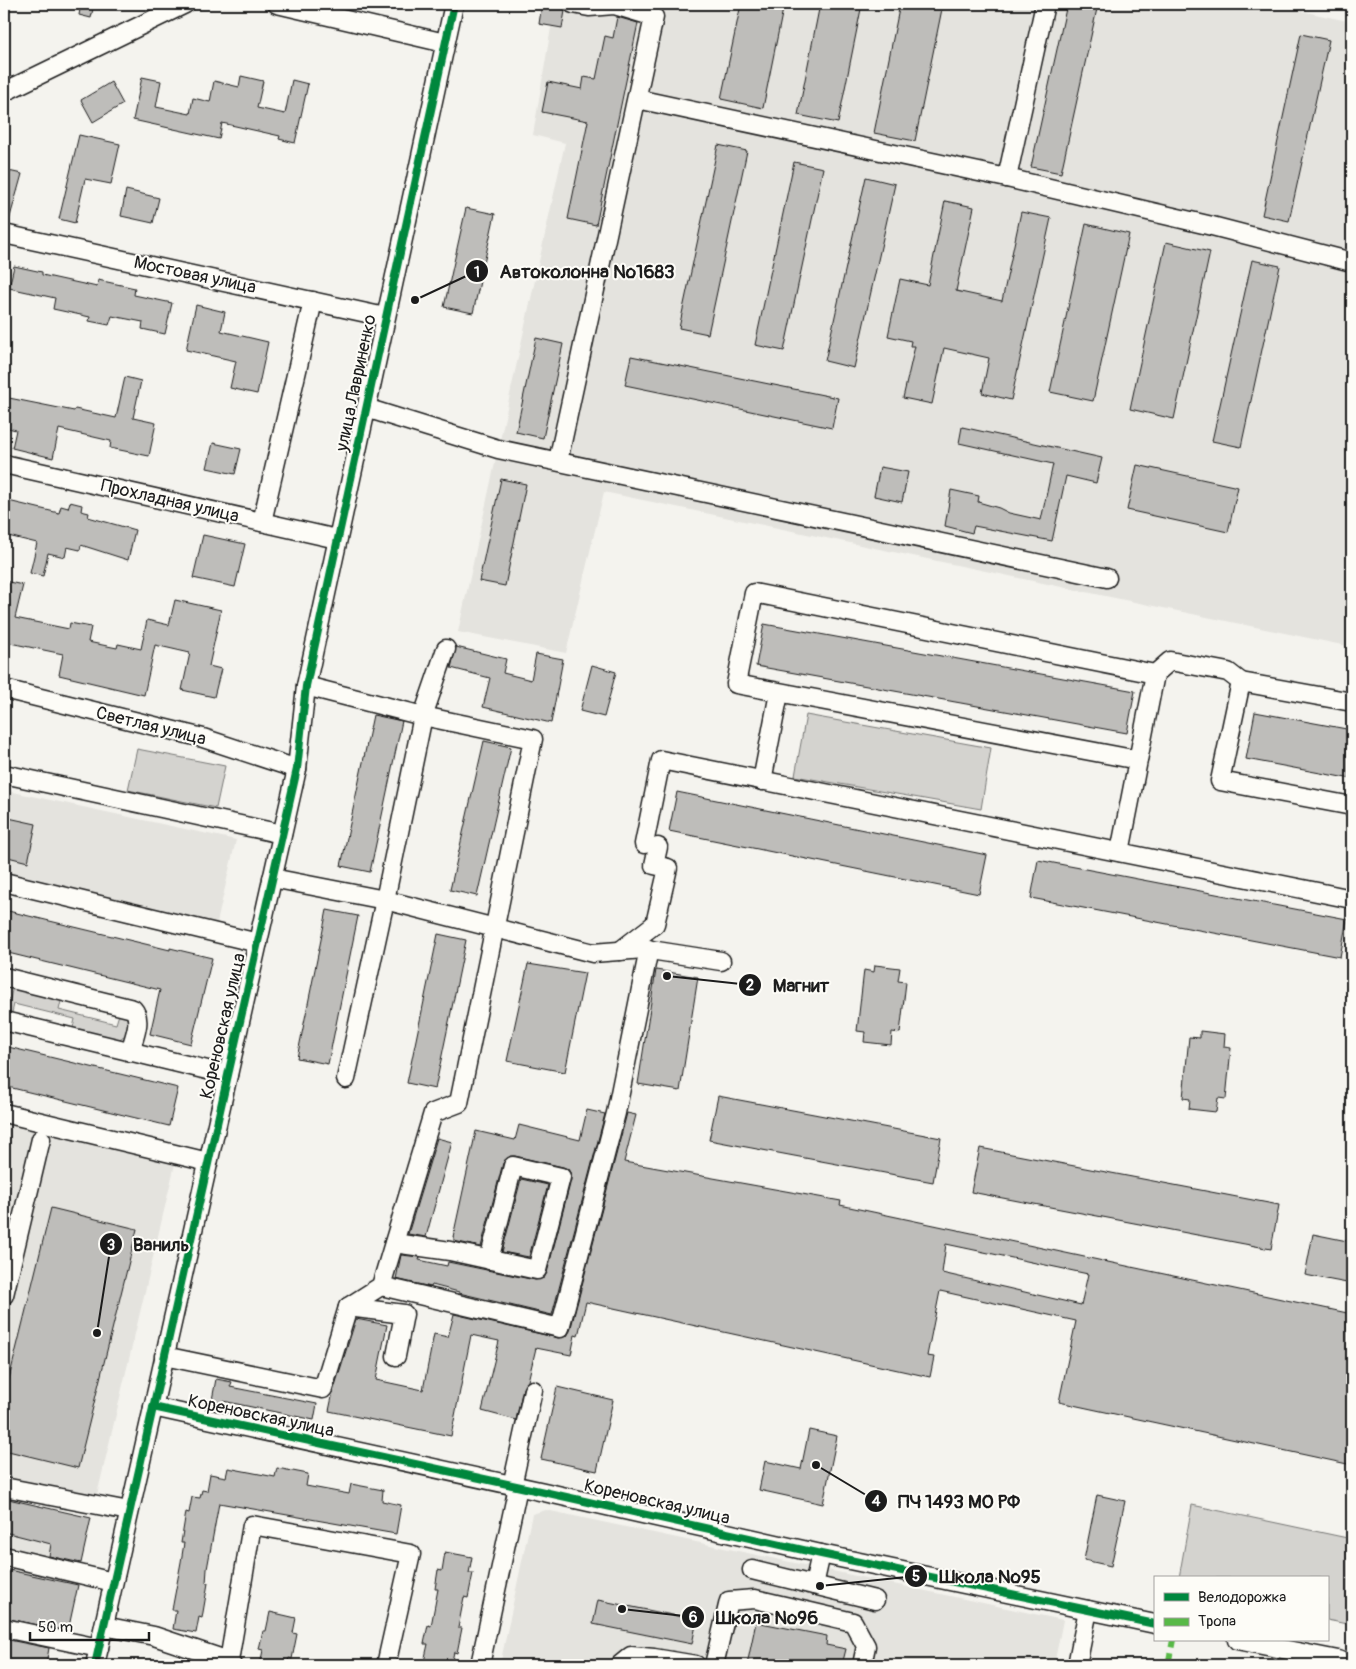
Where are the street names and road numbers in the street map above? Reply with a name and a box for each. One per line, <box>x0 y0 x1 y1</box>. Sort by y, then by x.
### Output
street label: Мостовая улица <box>132 251 258 299</box>
street label: улица Лавриненко <box>330 312 382 454</box>
street label: Прохладная улица <box>99 474 241 528</box>
street label: Светлая улица <box>93 701 209 751</box>
street label: Кореновская улица <box>195 951 251 1101</box>
street label: Кореновская улица <box>186 1389 336 1443</box>
street label: Кореновская улица <box>582 1474 732 1530</box>

